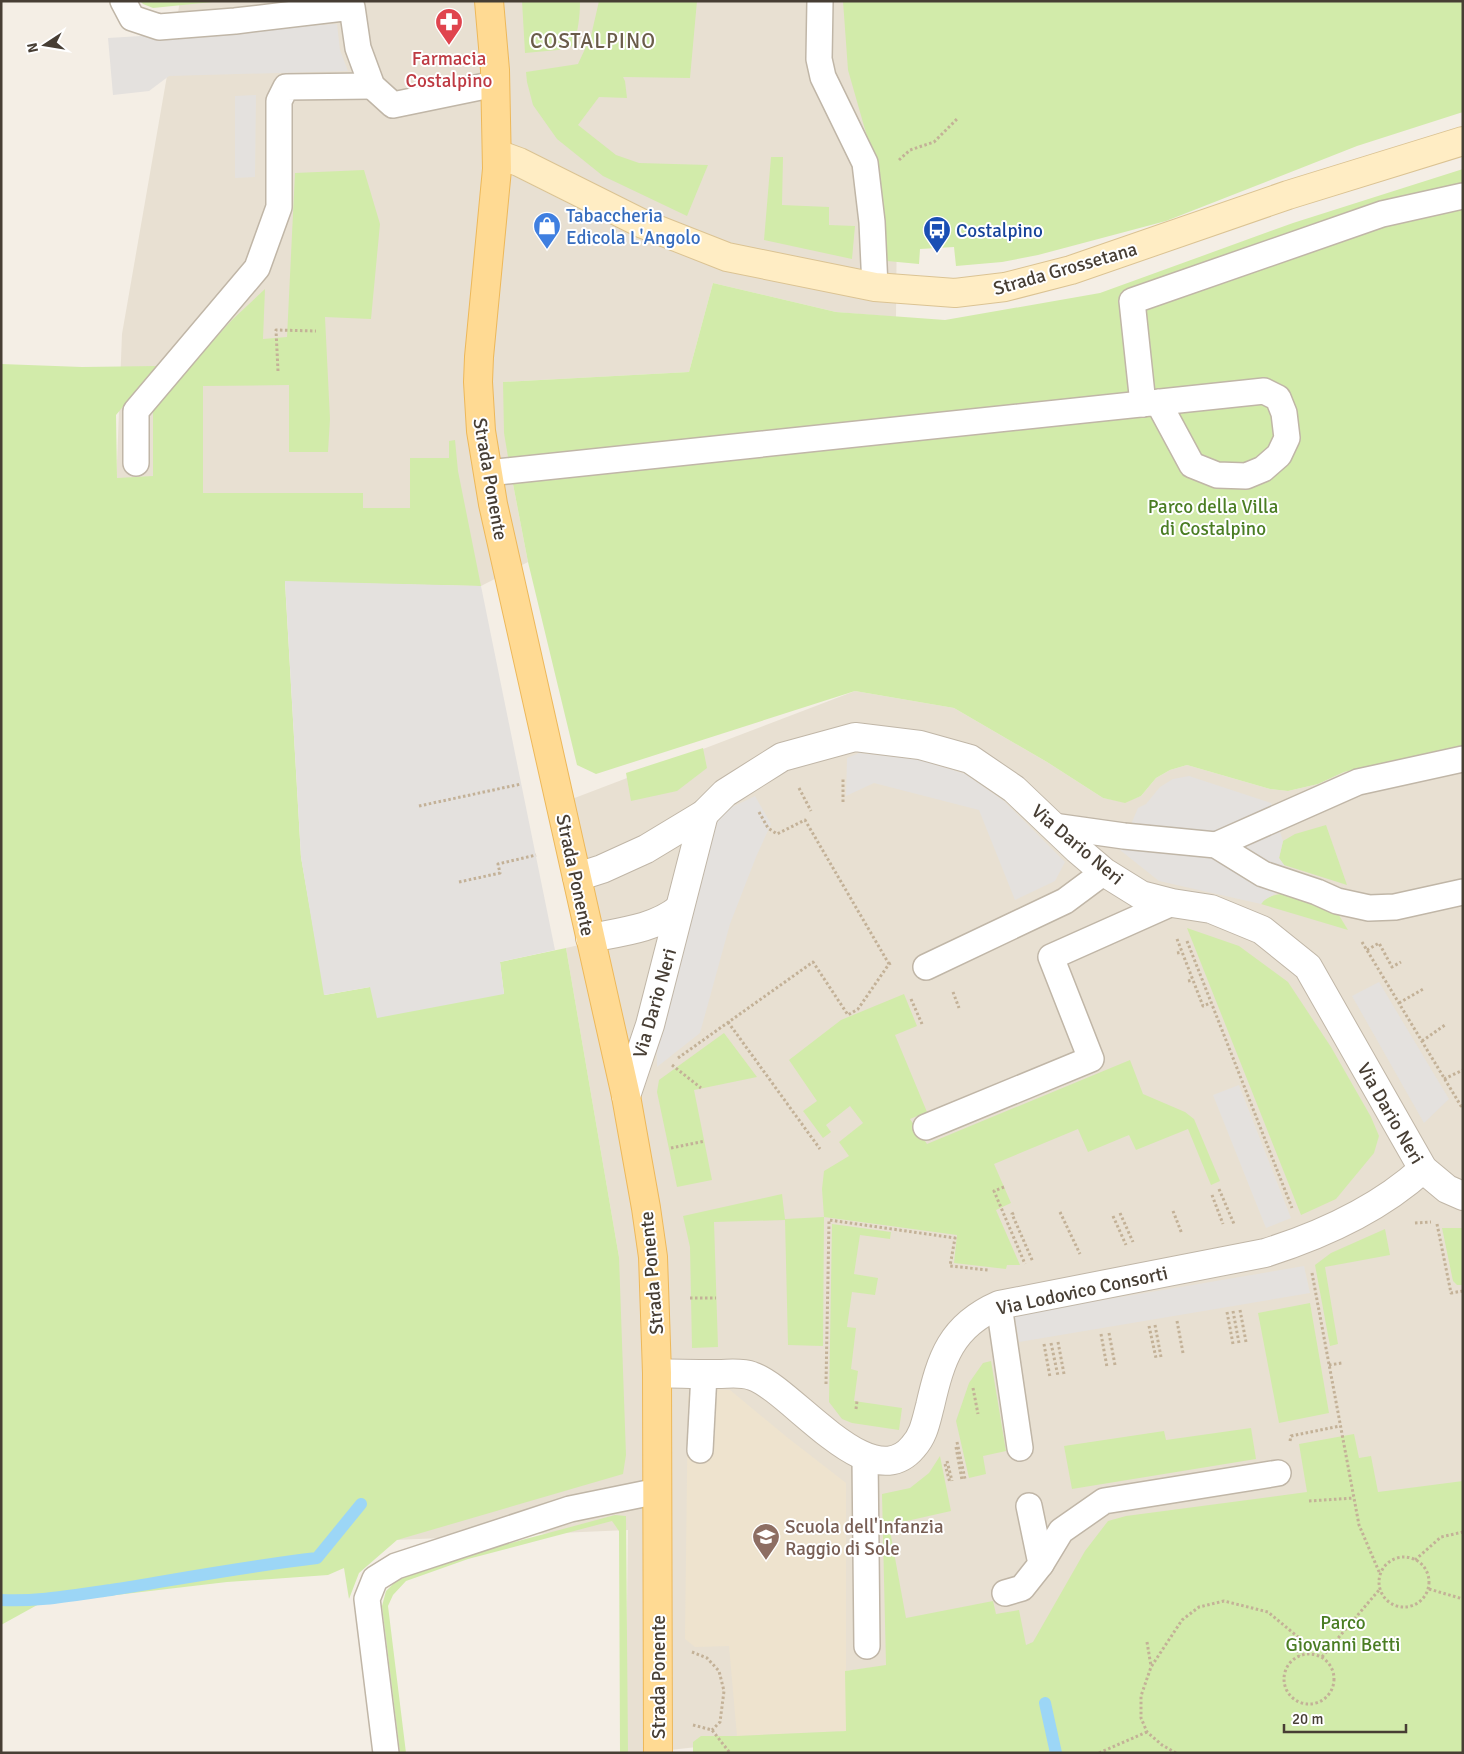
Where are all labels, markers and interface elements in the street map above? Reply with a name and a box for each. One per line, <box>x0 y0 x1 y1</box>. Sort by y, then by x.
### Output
pharmacy icon: Farmacia Costalpino <box>434 7 464 46</box>
north arrow <box>20 20 70 70</box>
district label: COSTALPINO <box>530 28 656 54</box>
text: N <box>23 41 42 54</box>
place label: Farmacia Costalpino <box>406 47 493 93</box>
place label: Tabaccheria Edicola L'Angolo <box>566 204 701 250</box>
shop icon: Tabaccheria Edicola L'Angolo <box>532 211 562 250</box>
bus stop icon: Costalpino <box>922 215 952 254</box>
place label: Costalpino <box>956 219 1043 243</box>
street label: Strada Grossetana <box>991 237 1140 301</box>
street label: Strada Ponente <box>467 416 513 542</box>
park label: Parco della Villa di Costalpino <box>1148 495 1278 541</box>
street label: Via Dario Neri <box>1026 799 1128 890</box>
street label: Strada Ponente <box>550 812 600 938</box>
street label: Via Dario Neri <box>628 946 682 1061</box>
street label: Via Dario Neri <box>1351 1059 1429 1168</box>
street label: Strada Ponente <box>635 1210 669 1336</box>
street label: Via Lodovico Consorti <box>994 1261 1170 1321</box>
place label: Scuola dell'Infanzia Raggio di Sole <box>785 1515 944 1561</box>
school or university icon: Scuola dell'Infanzia Raggio di Sole <box>751 1522 781 1561</box>
park label: Parco Giovanni Betti <box>1286 1611 1400 1657</box>
street label: Strada Ponente <box>647 1615 671 1739</box>
scale bar <box>1284 1702 1406 1734</box>
text: 20 m <box>1292 1710 1323 1728</box>

